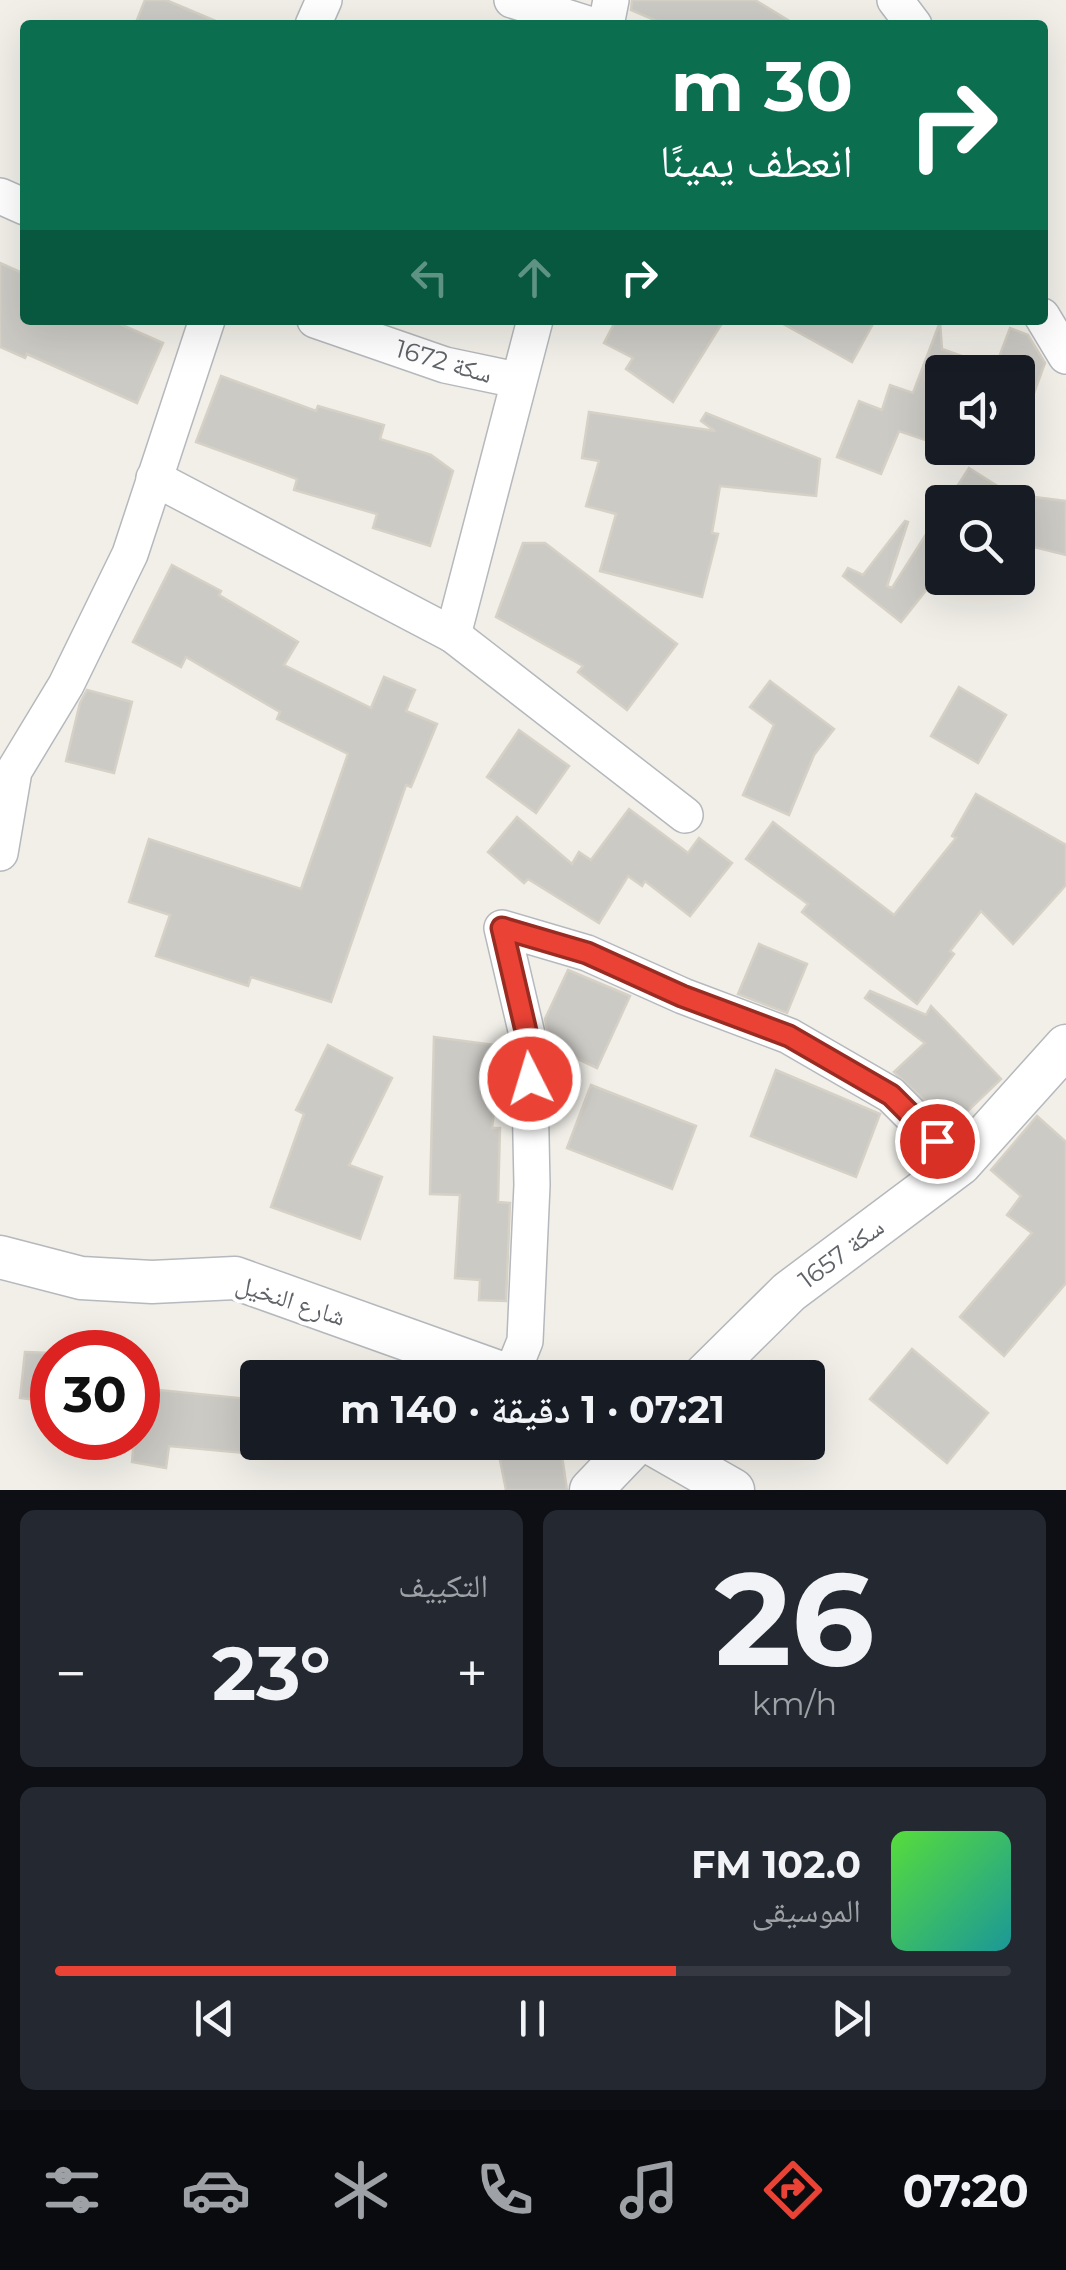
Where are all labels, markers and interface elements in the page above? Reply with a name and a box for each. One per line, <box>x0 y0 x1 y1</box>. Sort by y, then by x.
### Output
text: 30 m <box>671 43 853 129</box>
icon: right <box>888 60 1018 190</box>
text: انعطف يمينًا <box>660 133 853 188</box>
icon: left <box>402 250 457 305</box>
icon: ahead <box>507 250 562 305</box>
icon: right <box>612 250 667 305</box>
street label: سكة 1672 <box>392 333 496 389</box>
map controls <box>925 355 1035 595</box>
button: sound <box>925 355 1035 465</box>
button: search <box>925 485 1035 595</box>
position arrow <box>478 1027 582 1131</box>
pin <box>895 1099 980 1184</box>
icon: arrive <box>910 1114 965 1169</box>
street label: سكة 1657 <box>793 1211 889 1295</box>
street label: شارع النخيل <box>232 1268 349 1333</box>
speed limit sign: 30 <box>30 1330 160 1460</box>
text: 07:21 · 1 دقيقة · 140 m <box>340 1386 725 1433</box>
text: 26 <box>715 1539 874 1698</box>
text: التكييف <box>398 1566 488 1605</box>
text: 23° <box>212 1627 331 1719</box>
text: − <box>55 1640 87 1707</box>
text: + <box>456 1640 488 1707</box>
text: km/h <box>752 1684 837 1723</box>
text: 102.0 FM <box>691 1841 861 1888</box>
text: الموسيقى <box>751 1891 861 1930</box>
icon: previous <box>187 1991 242 2046</box>
icon: pause <box>505 1991 560 2046</box>
icon: next <box>824 1991 879 2046</box>
icon: filters <box>37 2155 107 2225</box>
icon: car <box>181 2155 251 2225</box>
icon: climate <box>326 2155 396 2225</box>
icon: phone <box>470 2155 540 2225</box>
icon: music <box>614 2155 684 2225</box>
icon: directions <box>758 2155 828 2225</box>
text: 07:20 <box>903 2163 1029 2218</box>

